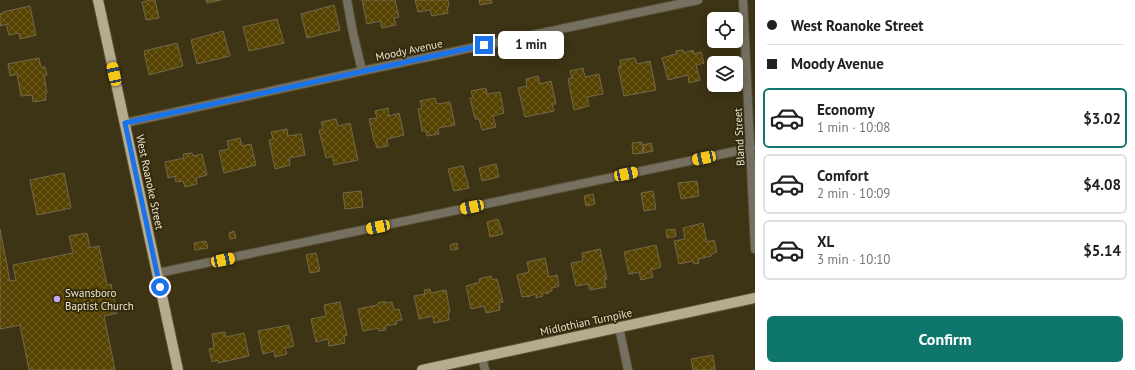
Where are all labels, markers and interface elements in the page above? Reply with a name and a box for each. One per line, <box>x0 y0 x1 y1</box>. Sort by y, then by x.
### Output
map controls <box>707 12 743 92</box>
button: locate <box>707 12 743 48</box>
text: West Roanoke Street <box>791 16 924 35</box>
callout: 1 min <box>498 31 564 59</box>
street label: Moody Avenue <box>374 36 444 64</box>
route end <box>475 36 493 54</box>
text: 1 min <box>515 36 547 53</box>
text: Moody Avenue <box>791 54 884 73</box>
button: layers <box>707 56 743 92</box>
car <box>106 61 122 87</box>
icon: car <box>769 100 805 136</box>
text: Economy <box>817 100 875 119</box>
street label: Bland Street <box>730 107 748 166</box>
text: $3.02 <box>1083 109 1121 128</box>
text: 1 min · 10:08 <box>817 119 890 136</box>
street label: West Roanoke Street <box>133 133 167 231</box>
car <box>691 150 717 166</box>
car <box>613 166 639 182</box>
icon: car <box>769 166 805 202</box>
text: Comfort <box>817 166 869 185</box>
text: $4.08 <box>1083 175 1121 194</box>
text: 2 min · 10:09 <box>817 185 890 202</box>
car <box>459 199 485 215</box>
car <box>365 219 391 235</box>
icon: car <box>769 232 805 268</box>
text: XL <box>817 232 834 251</box>
text: $5.14 <box>1083 241 1121 260</box>
text: 3 min · 10:10 <box>817 251 890 268</box>
car <box>210 252 236 268</box>
route start <box>151 278 169 296</box>
place label: Swansboro Baptist Church <box>65 286 134 313</box>
marker: Swansboro Baptist Church <box>52 294 62 304</box>
street label: Midlothian Turnpike <box>539 305 634 339</box>
button: Confirm <box>767 316 1123 362</box>

